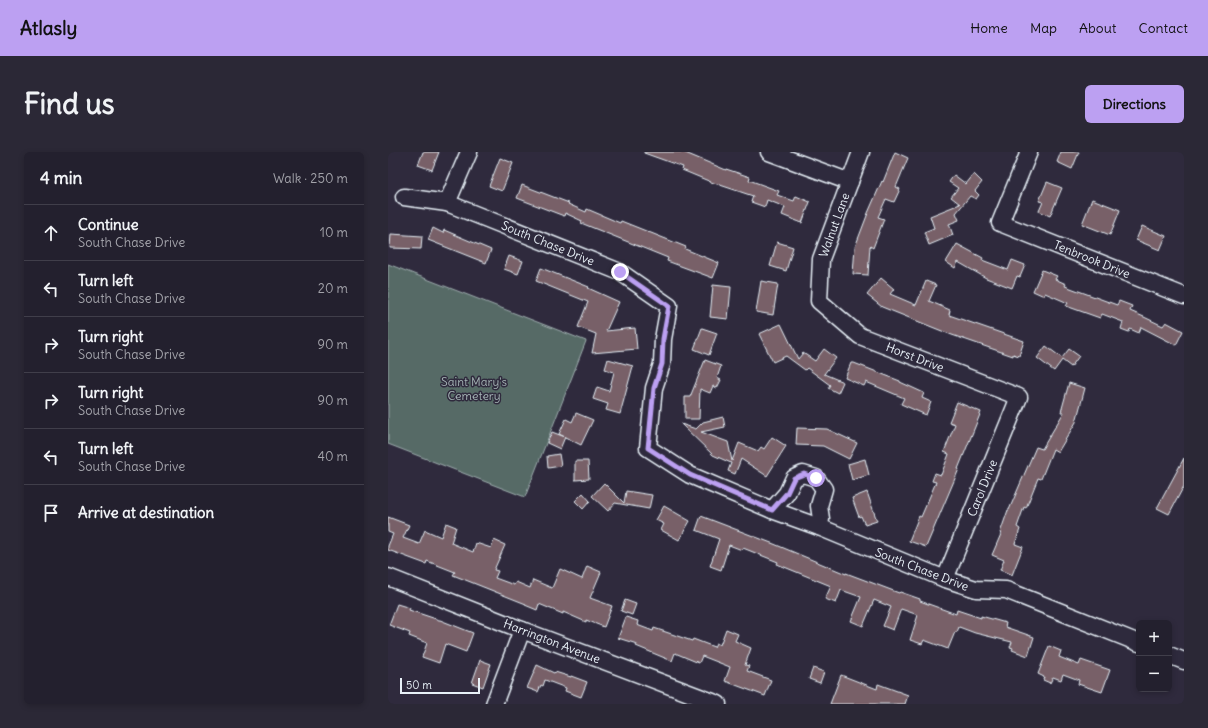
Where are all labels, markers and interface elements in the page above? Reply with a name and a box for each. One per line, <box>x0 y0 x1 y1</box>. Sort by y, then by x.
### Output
text: Atlasly <box>20 16 77 40</box>
text: Home <box>970 19 1008 37</box>
text: Map <box>1030 19 1057 37</box>
text: About <box>1079 19 1117 37</box>
text: Contact <box>1139 19 1188 37</box>
button: Directions <box>1085 85 1184 123</box>
text: Find us <box>24 86 115 122</box>
text: 4 min <box>40 167 82 189</box>
text: Walk · 250 m <box>273 170 348 187</box>
street label: Walnut Lane <box>815 191 853 259</box>
text: Continue <box>78 215 139 234</box>
street label: South Chase Drive <box>499 217 597 269</box>
icon: ahead <box>40 222 62 244</box>
text: 10 m <box>320 224 348 241</box>
text: South Chase Drive <box>78 234 185 251</box>
street label: Tenbrook Drive <box>1052 237 1132 281</box>
route end <box>611 263 629 281</box>
text: Turn left <box>78 271 133 290</box>
icon: left <box>40 278 62 300</box>
text: 20 m <box>318 280 348 297</box>
text: South Chase Drive <box>78 290 185 307</box>
text: Turn right <box>78 327 143 346</box>
icon: right <box>40 334 62 356</box>
text: 90 m <box>317 336 348 353</box>
street label: Horst Drive <box>884 339 946 375</box>
text: South Chase Drive <box>78 346 185 363</box>
park label: Saint Mary's Cemetery <box>441 374 507 403</box>
text: Turn right <box>78 383 143 402</box>
icon: right <box>40 390 62 412</box>
text: 90 m <box>317 392 348 409</box>
text: South Chase Drive <box>78 402 185 419</box>
text: Turn left <box>78 439 133 458</box>
icon: left <box>40 446 62 468</box>
text: 40 m <box>317 448 348 465</box>
street label: Carol Drive <box>964 457 1000 519</box>
text: South Chase Drive <box>78 458 185 475</box>
route start <box>807 469 825 487</box>
icon: arrive <box>40 502 62 524</box>
text: Arrive at destination <box>78 503 214 522</box>
street label: South Chase Drive <box>873 544 971 594</box>
street label: Harrington Avenue <box>502 616 602 666</box>
map controls <box>1136 620 1172 692</box>
button: + <box>1136 620 1172 656</box>
button: − <box>1136 656 1172 692</box>
scale bar <box>400 676 480 695</box>
text: 50 m <box>406 678 432 692</box>

